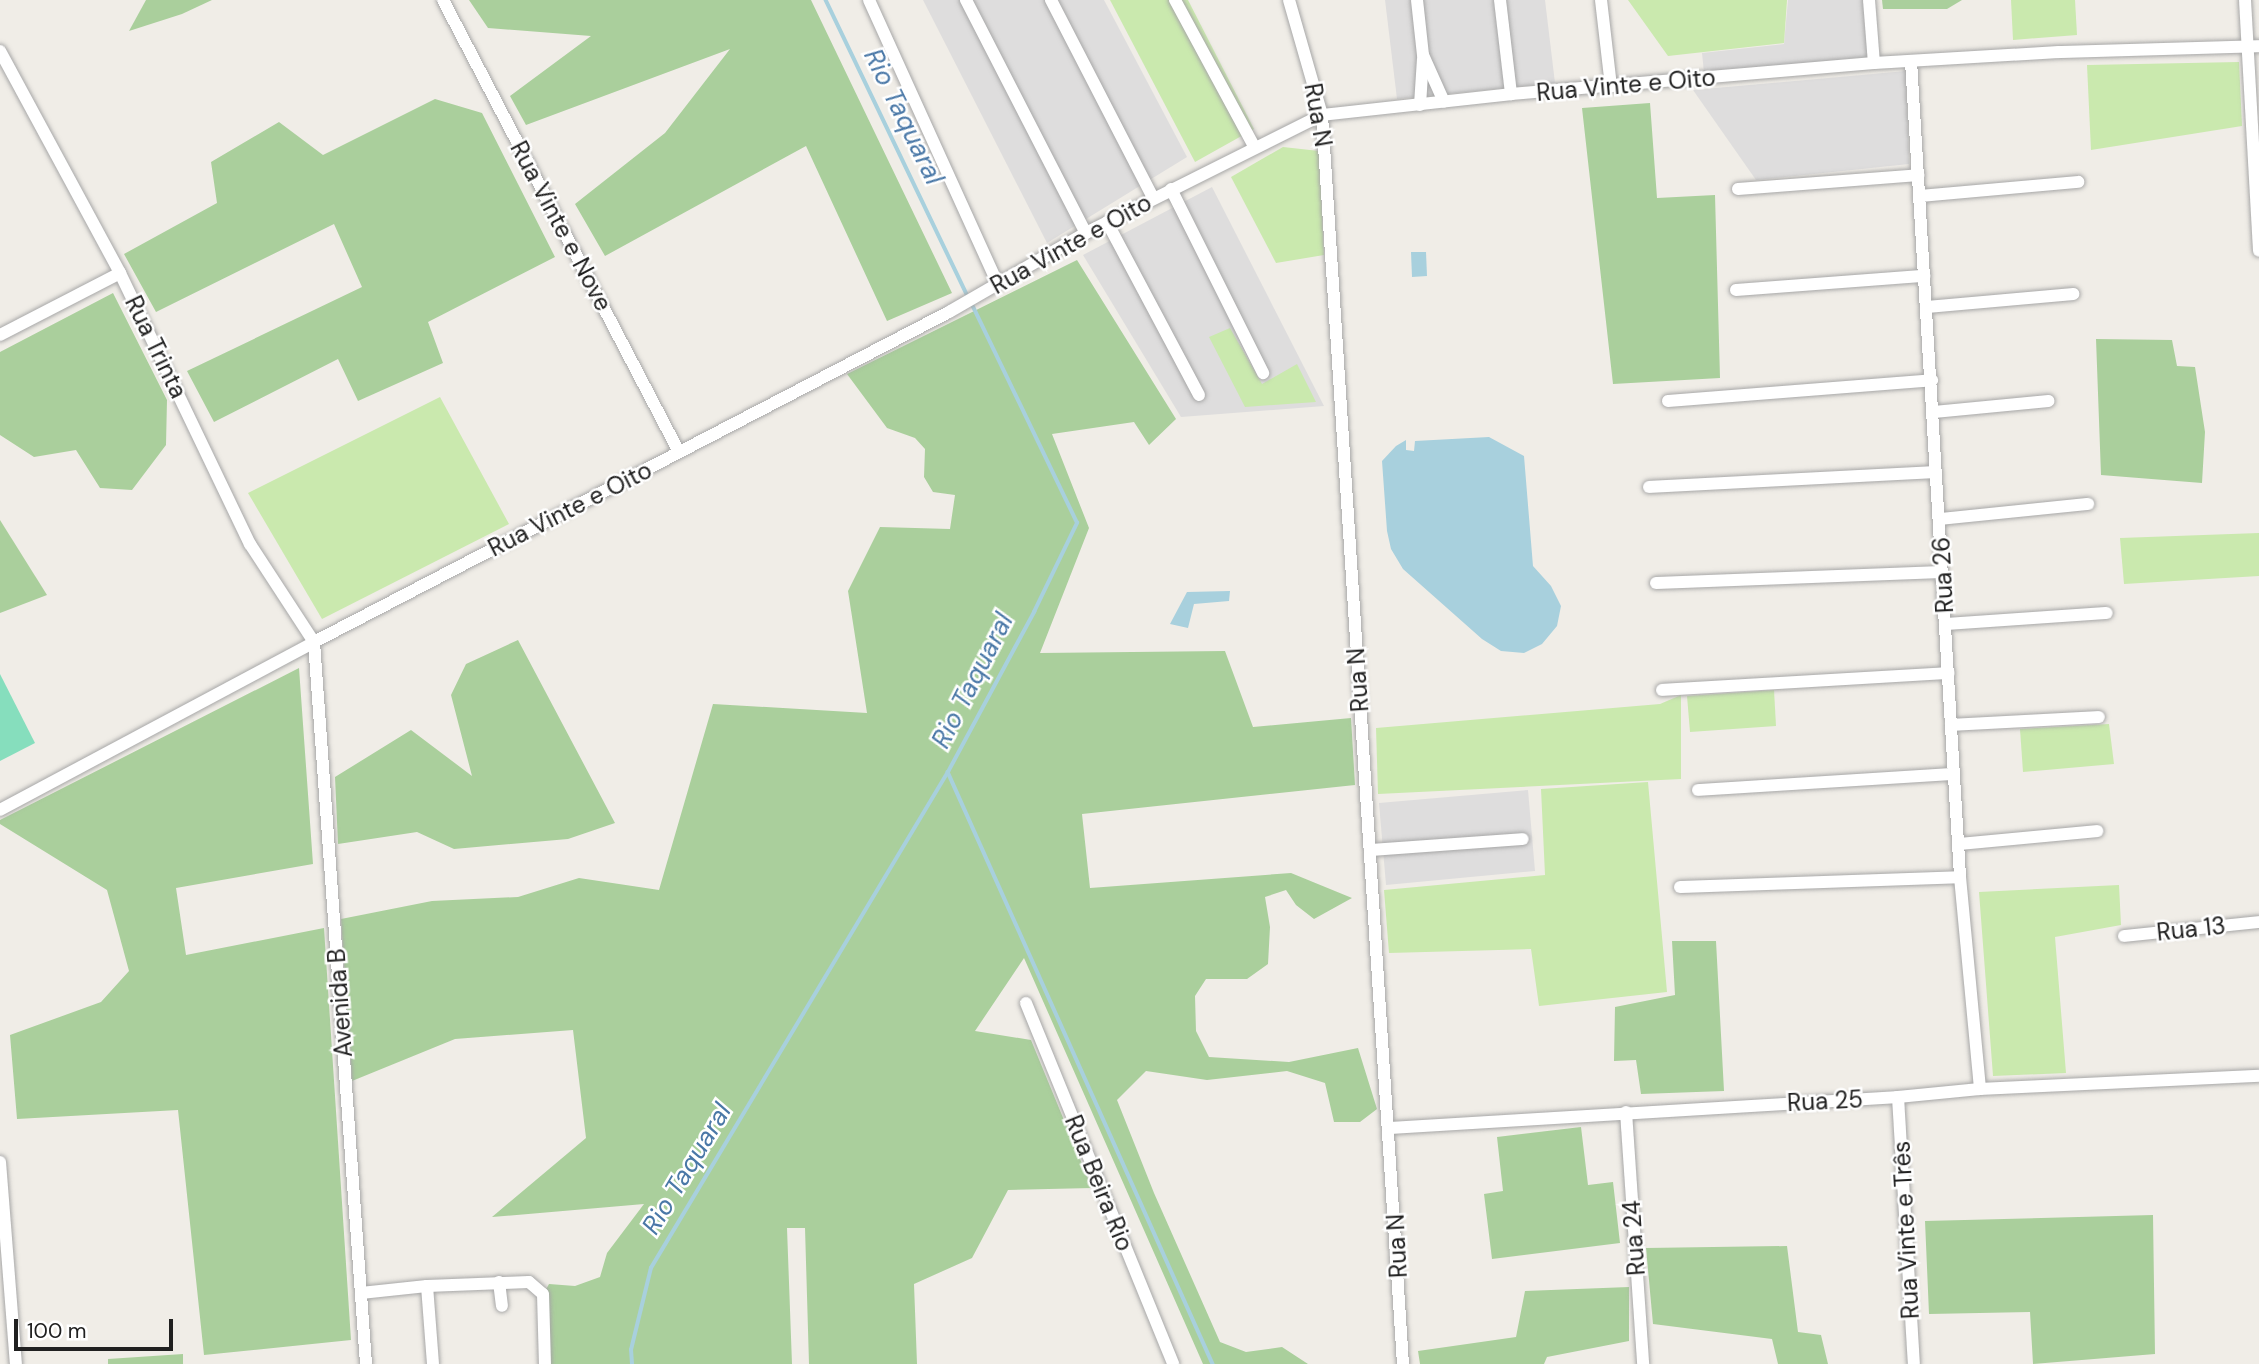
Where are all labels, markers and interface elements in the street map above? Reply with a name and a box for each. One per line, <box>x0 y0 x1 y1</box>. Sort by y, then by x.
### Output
water label: Rio Taquaral <box>857 44 949 190</box>
street label: Rua Vinte e Oito <box>1535 63 1717 107</box>
street label: Rua N <box>1298 81 1338 149</box>
street label: Rua Vinte e Nove <box>504 136 618 316</box>
street label: Rua Vinte e Oito <box>985 188 1157 300</box>
street label: Rua Trinta <box>119 291 193 403</box>
street label: Rua Vinte e Oito <box>483 455 657 563</box>
street label: Rua 26 <box>1927 536 1959 614</box>
water label: Rio Taquaral <box>926 608 1020 754</box>
street label: Rua N <box>1341 647 1375 713</box>
street label: Rua 13 <box>2155 911 2227 947</box>
street label: Avenida B <box>322 948 358 1058</box>
street label: Rua 25 <box>1786 1085 1864 1117</box>
water label: Rio Taquaral <box>636 1098 738 1240</box>
street label: Rua Beira Rio <box>1059 1111 1139 1255</box>
street label: Rua Vinte e Três <box>1887 1140 1925 1320</box>
street label: Rua 24 <box>1617 1199 1651 1277</box>
street label: Rua N <box>1381 1213 1413 1279</box>
scale bar <box>18 1304 177 1348</box>
text: 100 m <box>27 1317 87 1345</box>

